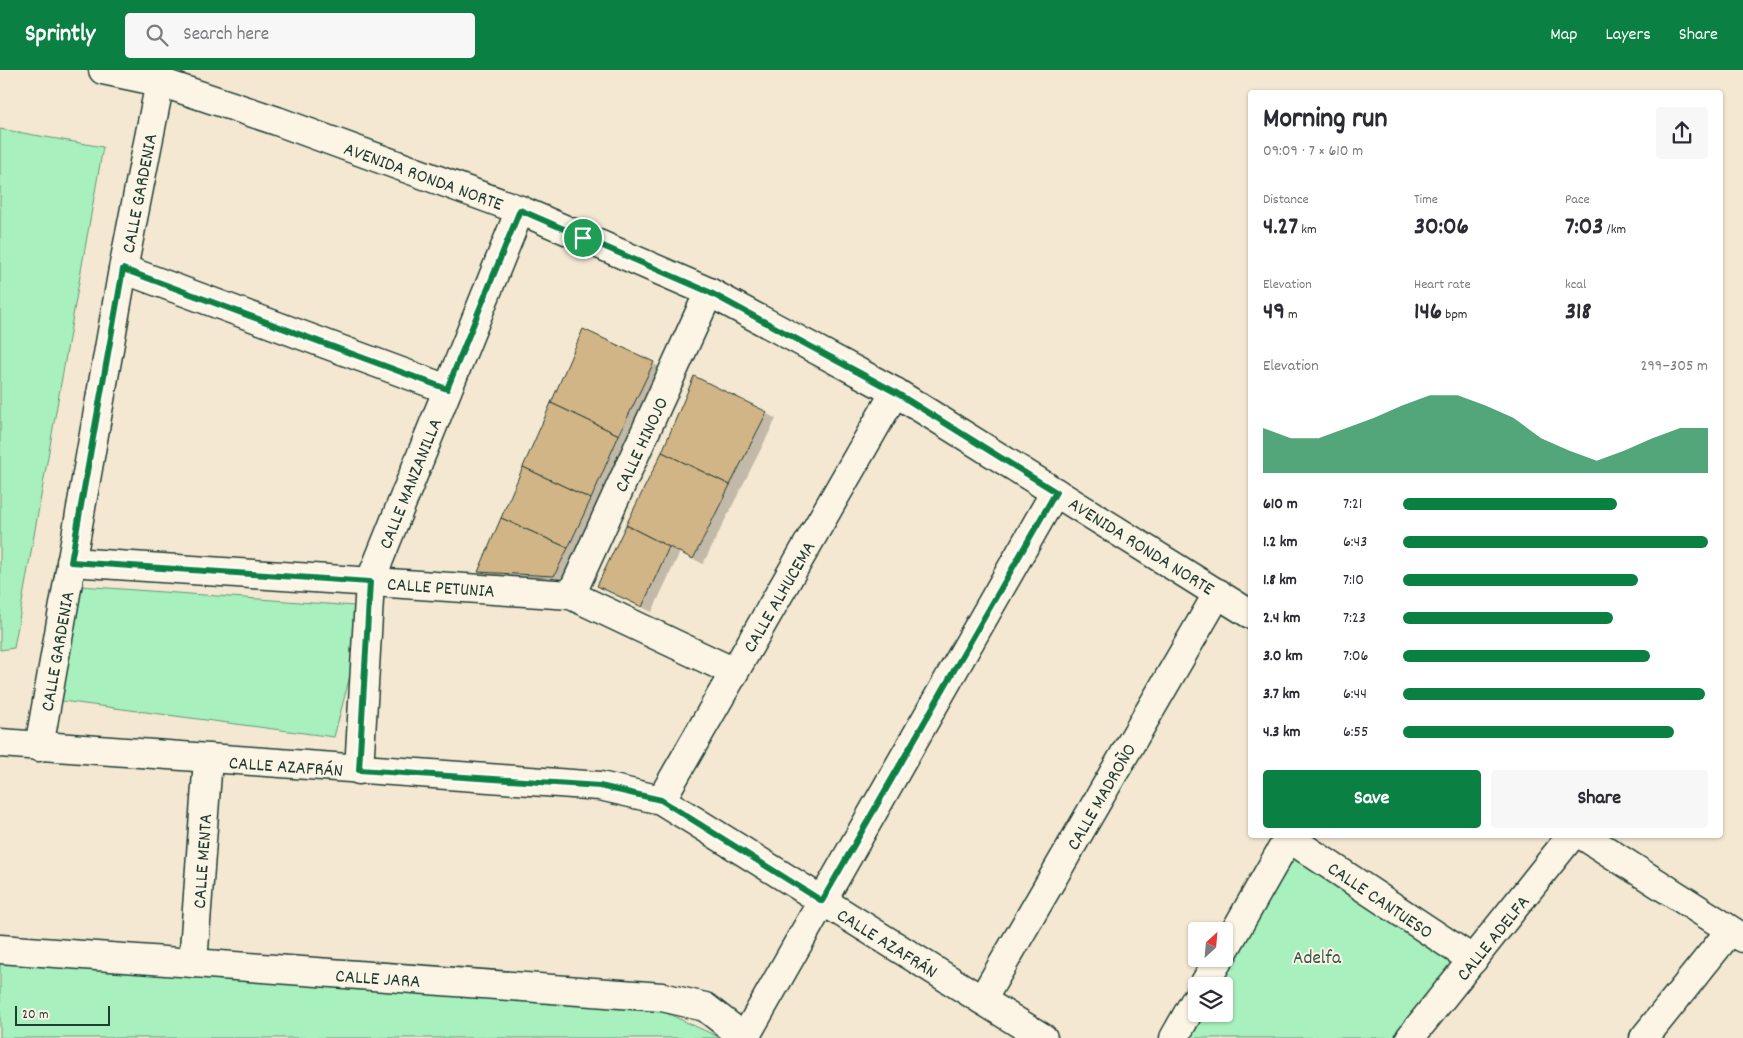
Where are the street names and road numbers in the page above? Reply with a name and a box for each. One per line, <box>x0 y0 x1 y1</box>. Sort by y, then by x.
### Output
street label: CALLE GARDENIA <box>117 131 166 256</box>
street label: AVENIDA RONDA NORTE <box>339 137 507 220</box>
street label: CALLE HINOJO <box>609 394 677 497</box>
street label: CALLE MANZANILLA <box>374 415 451 554</box>
street label: AVENIDA RONDA NORTE <box>1062 492 1219 604</box>
street label: CALLE ALHUCEMA <box>738 537 824 659</box>
street label: CALLE PETUNIA <box>386 572 496 607</box>
street label: CALLE GARDENIA <box>36 589 83 714</box>
street label: CALLE MADROÑO <box>1061 739 1145 856</box>
street label: CALLE AZAFRÁN <box>228 751 344 786</box>
street label: CALLE MENTA <box>188 813 221 910</box>
street label: CALLE CANTUESO <box>1321 857 1437 947</box>
street label: CALLE ADELFA <box>1452 890 1538 988</box>
street label: CALLE AZAFRÁN <box>831 903 942 987</box>
street label: CALLE JARA <box>334 964 421 997</box>

